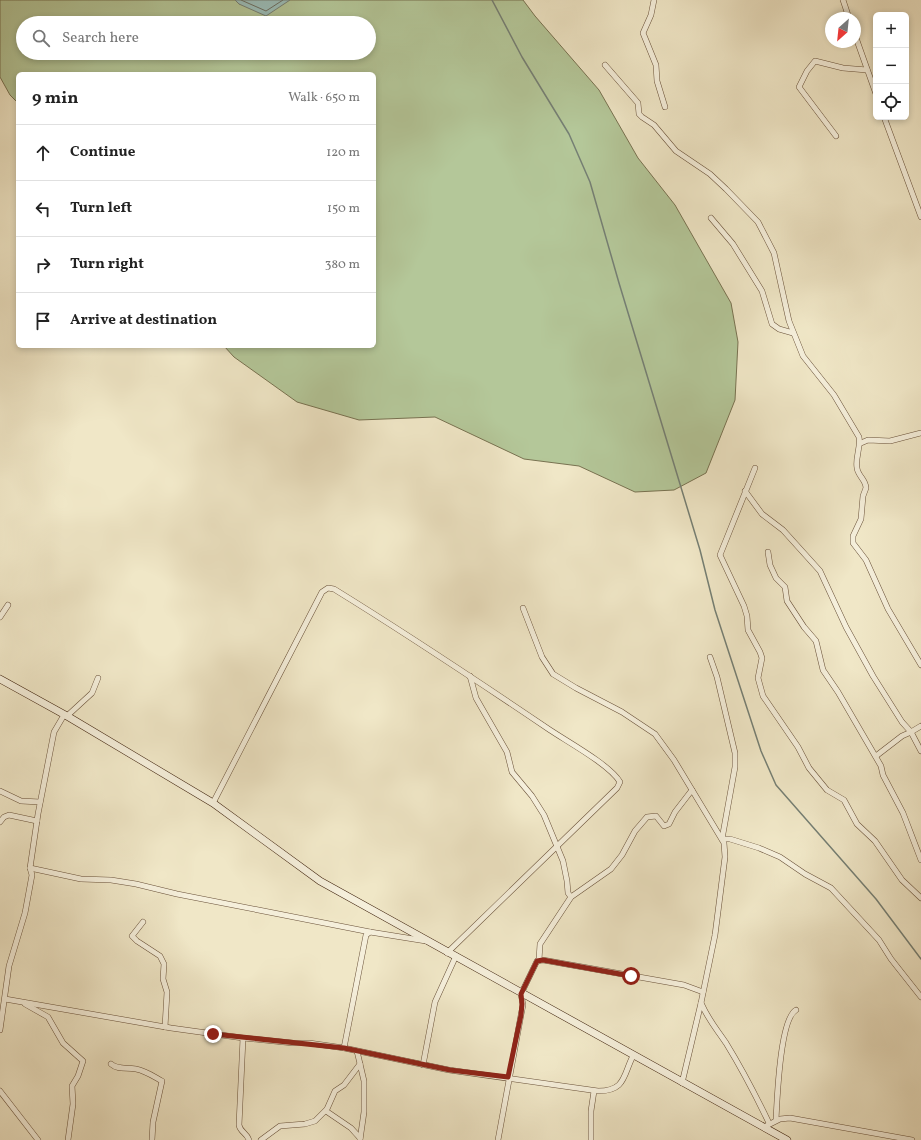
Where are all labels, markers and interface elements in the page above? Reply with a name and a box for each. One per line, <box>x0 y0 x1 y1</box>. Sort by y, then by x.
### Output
north arrow <box>825 12 861 48</box>
map controls <box>873 12 909 120</box>
button: + <box>873 12 909 48</box>
search box <box>16 16 376 60</box>
icon: search <box>30 27 52 49</box>
text: Search here <box>62 28 139 49</box>
button: − <box>873 48 909 84</box>
button: locate <box>873 84 909 120</box>
text: 9 min <box>32 87 78 110</box>
text: Walk · 650 m <box>288 89 360 107</box>
icon: ahead <box>32 142 54 164</box>
text: Continue <box>70 142 135 163</box>
text: 120 m <box>326 144 360 162</box>
icon: left <box>32 198 54 220</box>
text: Turn left <box>70 198 132 219</box>
text: 150 m <box>327 200 360 218</box>
icon: right <box>32 254 54 276</box>
text: Turn right <box>70 254 144 275</box>
text: 380 m <box>325 256 360 274</box>
icon: arrive <box>32 310 54 332</box>
text: Arrive at destination <box>70 310 217 331</box>
route start <box>622 967 640 985</box>
route end <box>204 1025 222 1043</box>

